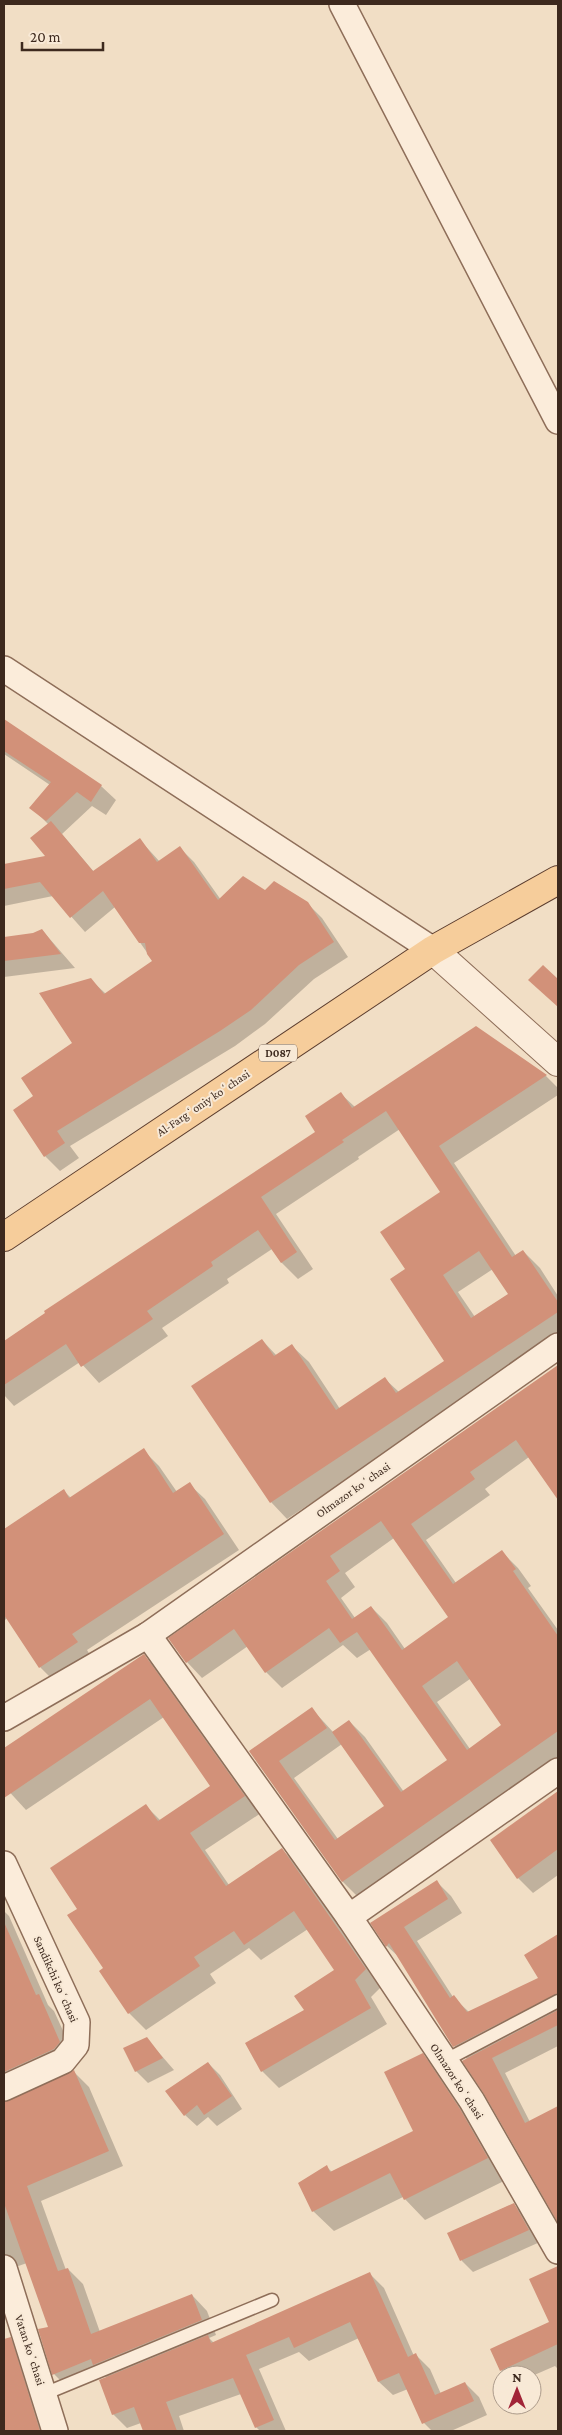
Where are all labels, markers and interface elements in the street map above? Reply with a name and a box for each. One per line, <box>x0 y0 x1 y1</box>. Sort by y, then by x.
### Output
scale bar <box>22 20 104 52</box>
text: 20 m <box>30 29 61 45</box>
road number: D087 <box>259 1044 297 1062</box>
street label: Al-Fargʻoniy koʻchasi <box>154 1067 252 1139</box>
street label: Olmazor koʻchasi <box>313 1459 393 1521</box>
street label: Sandikchi koʻchasi <box>31 1934 81 2024</box>
street label: Olmazor koʻchasi <box>427 2041 487 2121</box>
street label: Vatan koʻchasi <box>12 2313 48 2387</box>
north arrow <box>492 2365 542 2415</box>
text: N <box>512 2369 522 2385</box>

